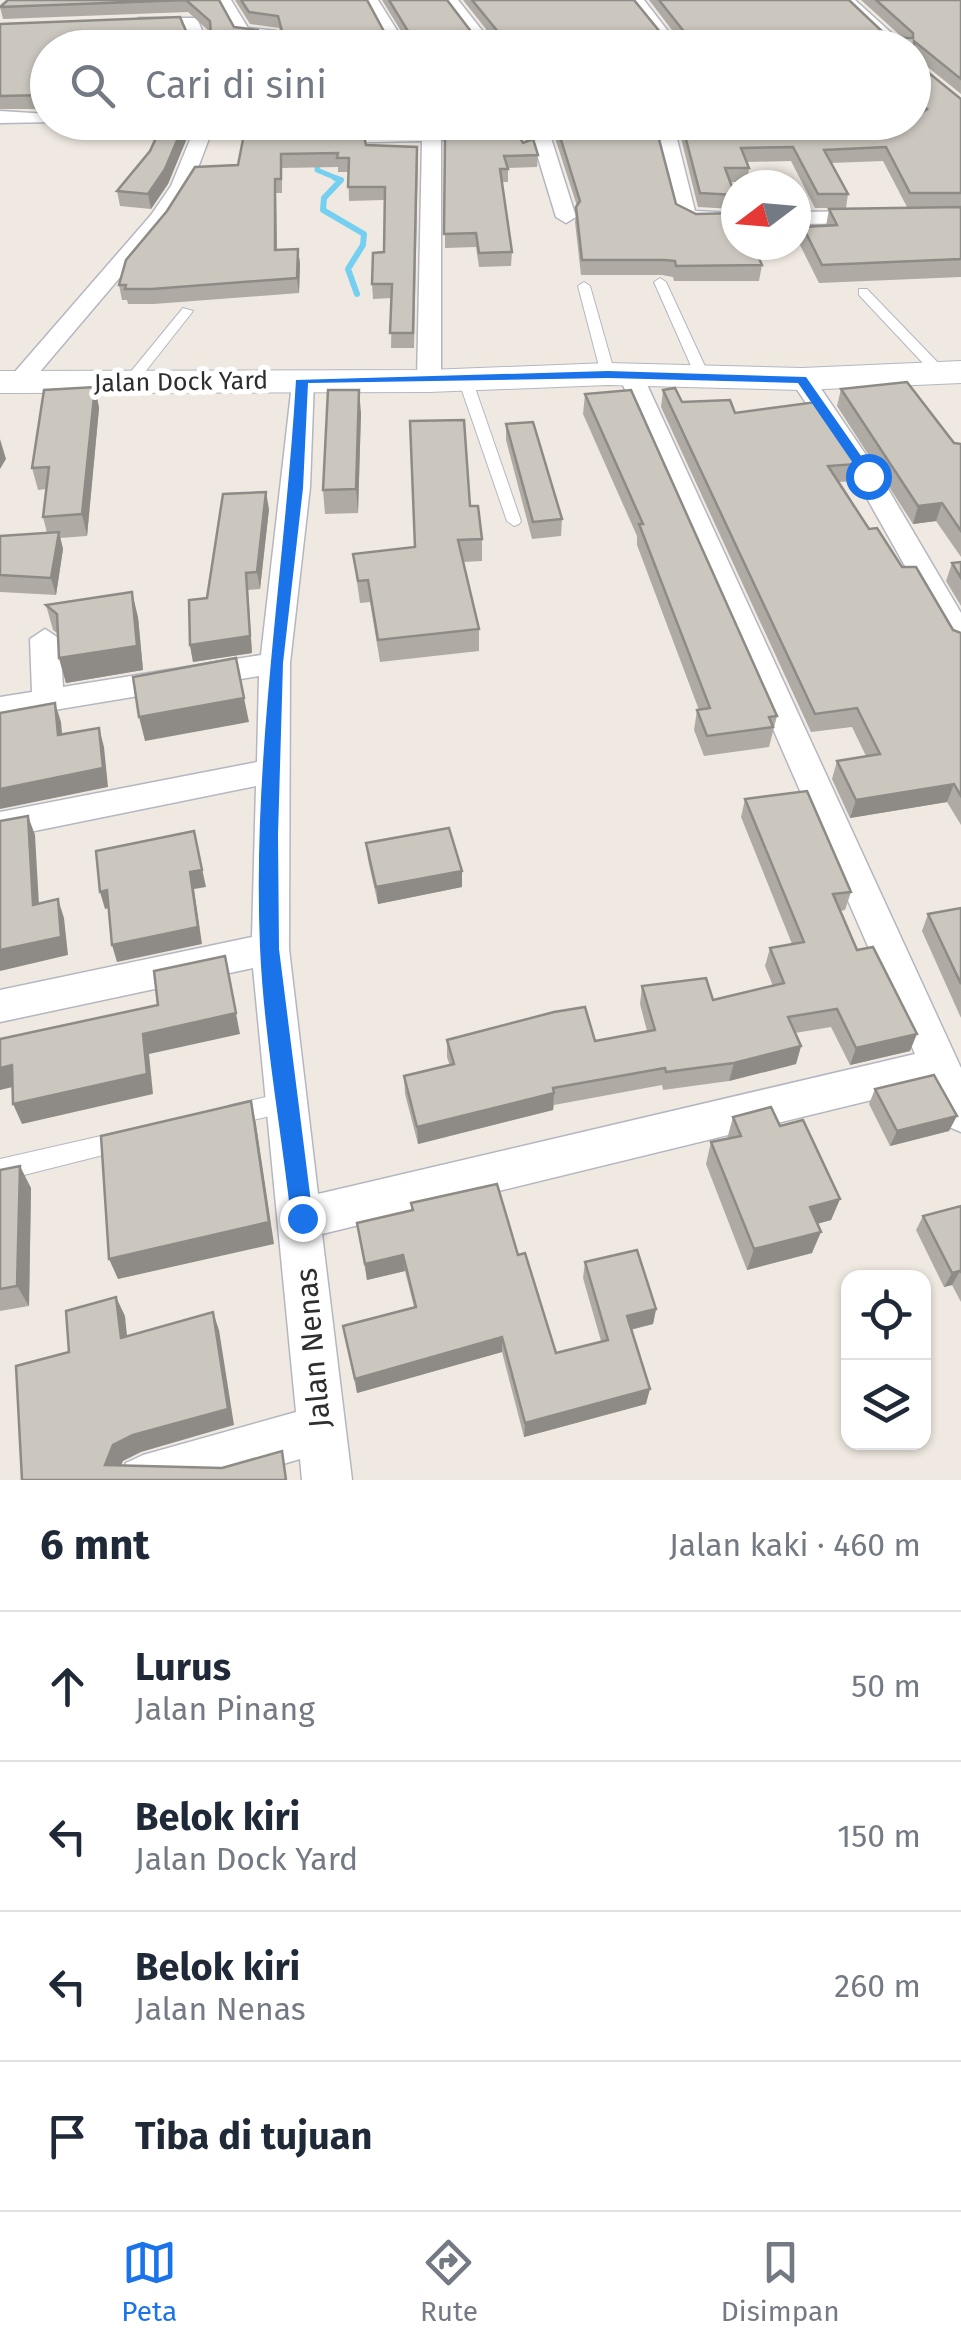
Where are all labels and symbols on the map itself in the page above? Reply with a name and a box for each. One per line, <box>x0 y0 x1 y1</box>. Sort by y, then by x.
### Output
north arrow <box>721 170 811 260</box>
street label: Jalan Dock Yard <box>94 365 268 399</box>
route start <box>846 454 892 500</box>
route end <box>280 1196 326 1242</box>
street label: Jalan Nenas <box>288 1267 338 1429</box>

